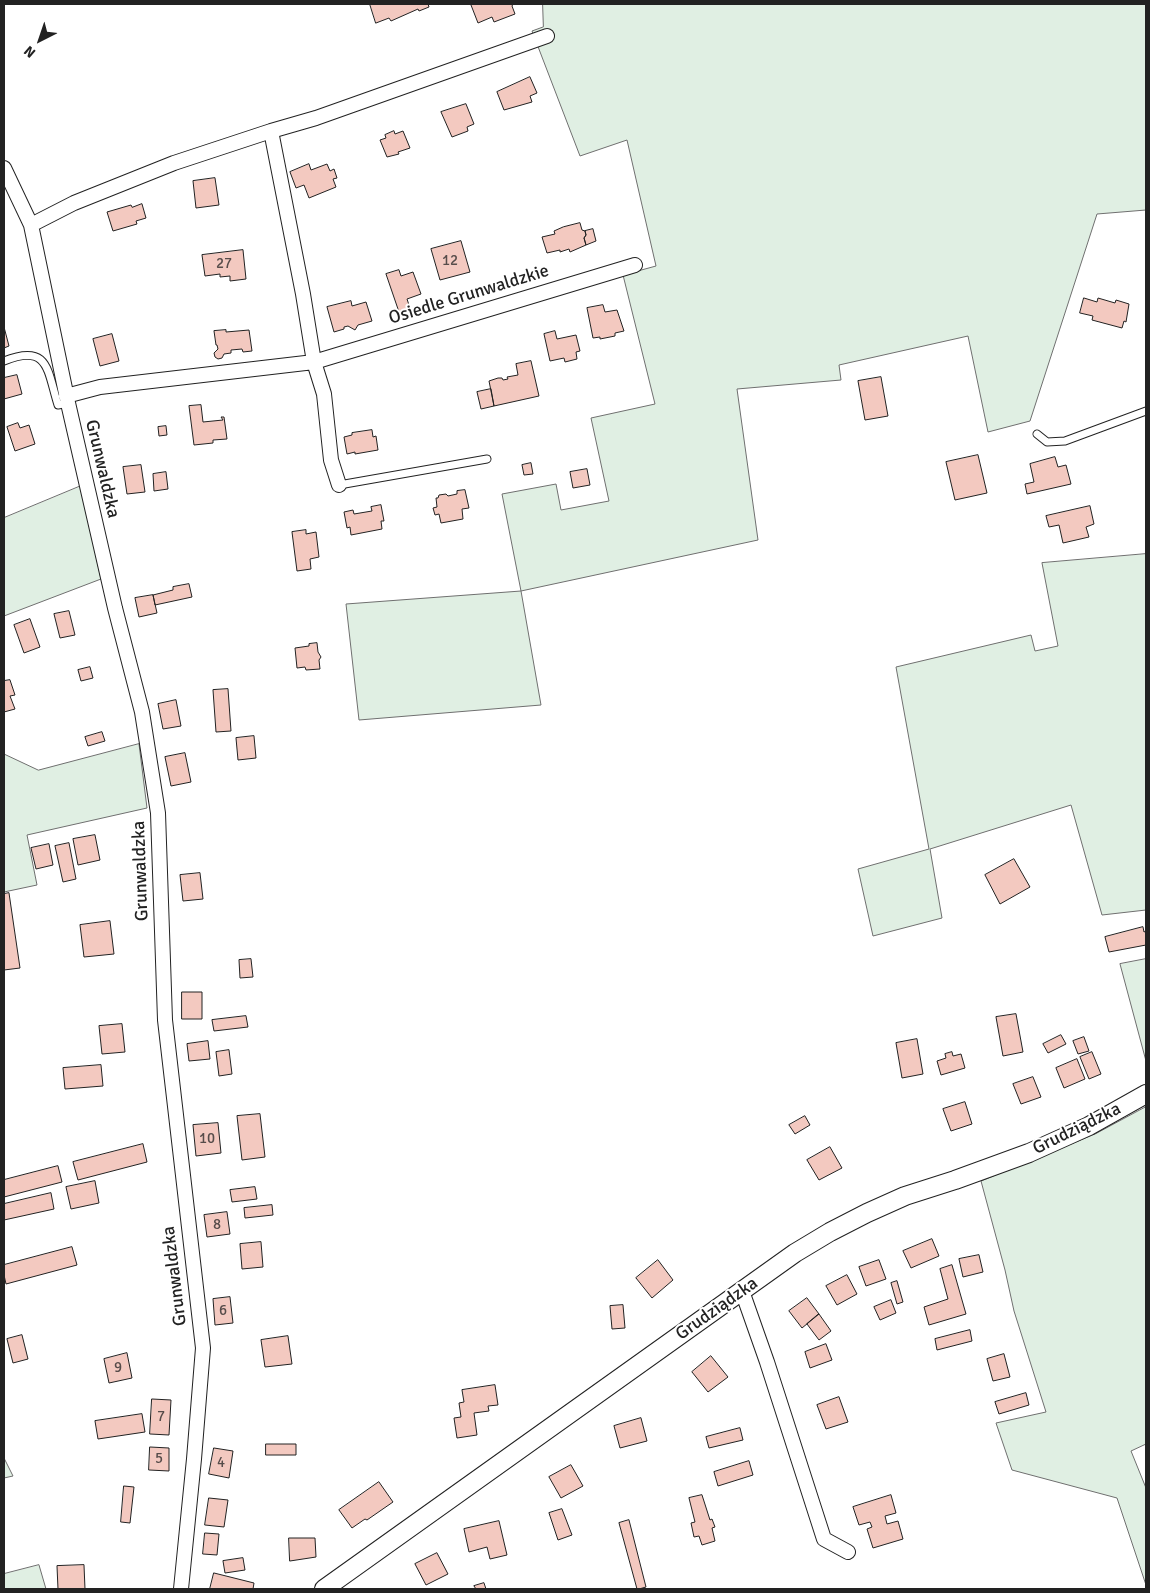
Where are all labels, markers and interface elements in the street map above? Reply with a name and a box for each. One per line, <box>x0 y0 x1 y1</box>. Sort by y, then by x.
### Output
north arrow <box>15 15 65 65</box>
text: N <box>21 42 39 61</box>
house number: 12 <box>442 252 458 270</box>
house number: 27 <box>216 255 232 273</box>
street label: Osiedle Grunwaldzkie <box>386 260 552 330</box>
street label: Grunwaldzka <box>80 418 124 520</box>
street label: Grunwaldzka <box>128 820 154 922</box>
street label: Grudziądzka <box>1029 1098 1125 1160</box>
house number: 10 <box>199 1130 215 1148</box>
house number: 8 <box>213 1216 221 1234</box>
street label: Grunwaldzka <box>158 1225 192 1327</box>
street label: Grudziądzka <box>672 1273 762 1345</box>
house number: 6 <box>219 1302 227 1320</box>
house number: 9 <box>114 1359 122 1377</box>
house number: 7 <box>157 1408 165 1426</box>
house number: 5 <box>155 1450 163 1468</box>
house number: 4 <box>217 1454 225 1472</box>

